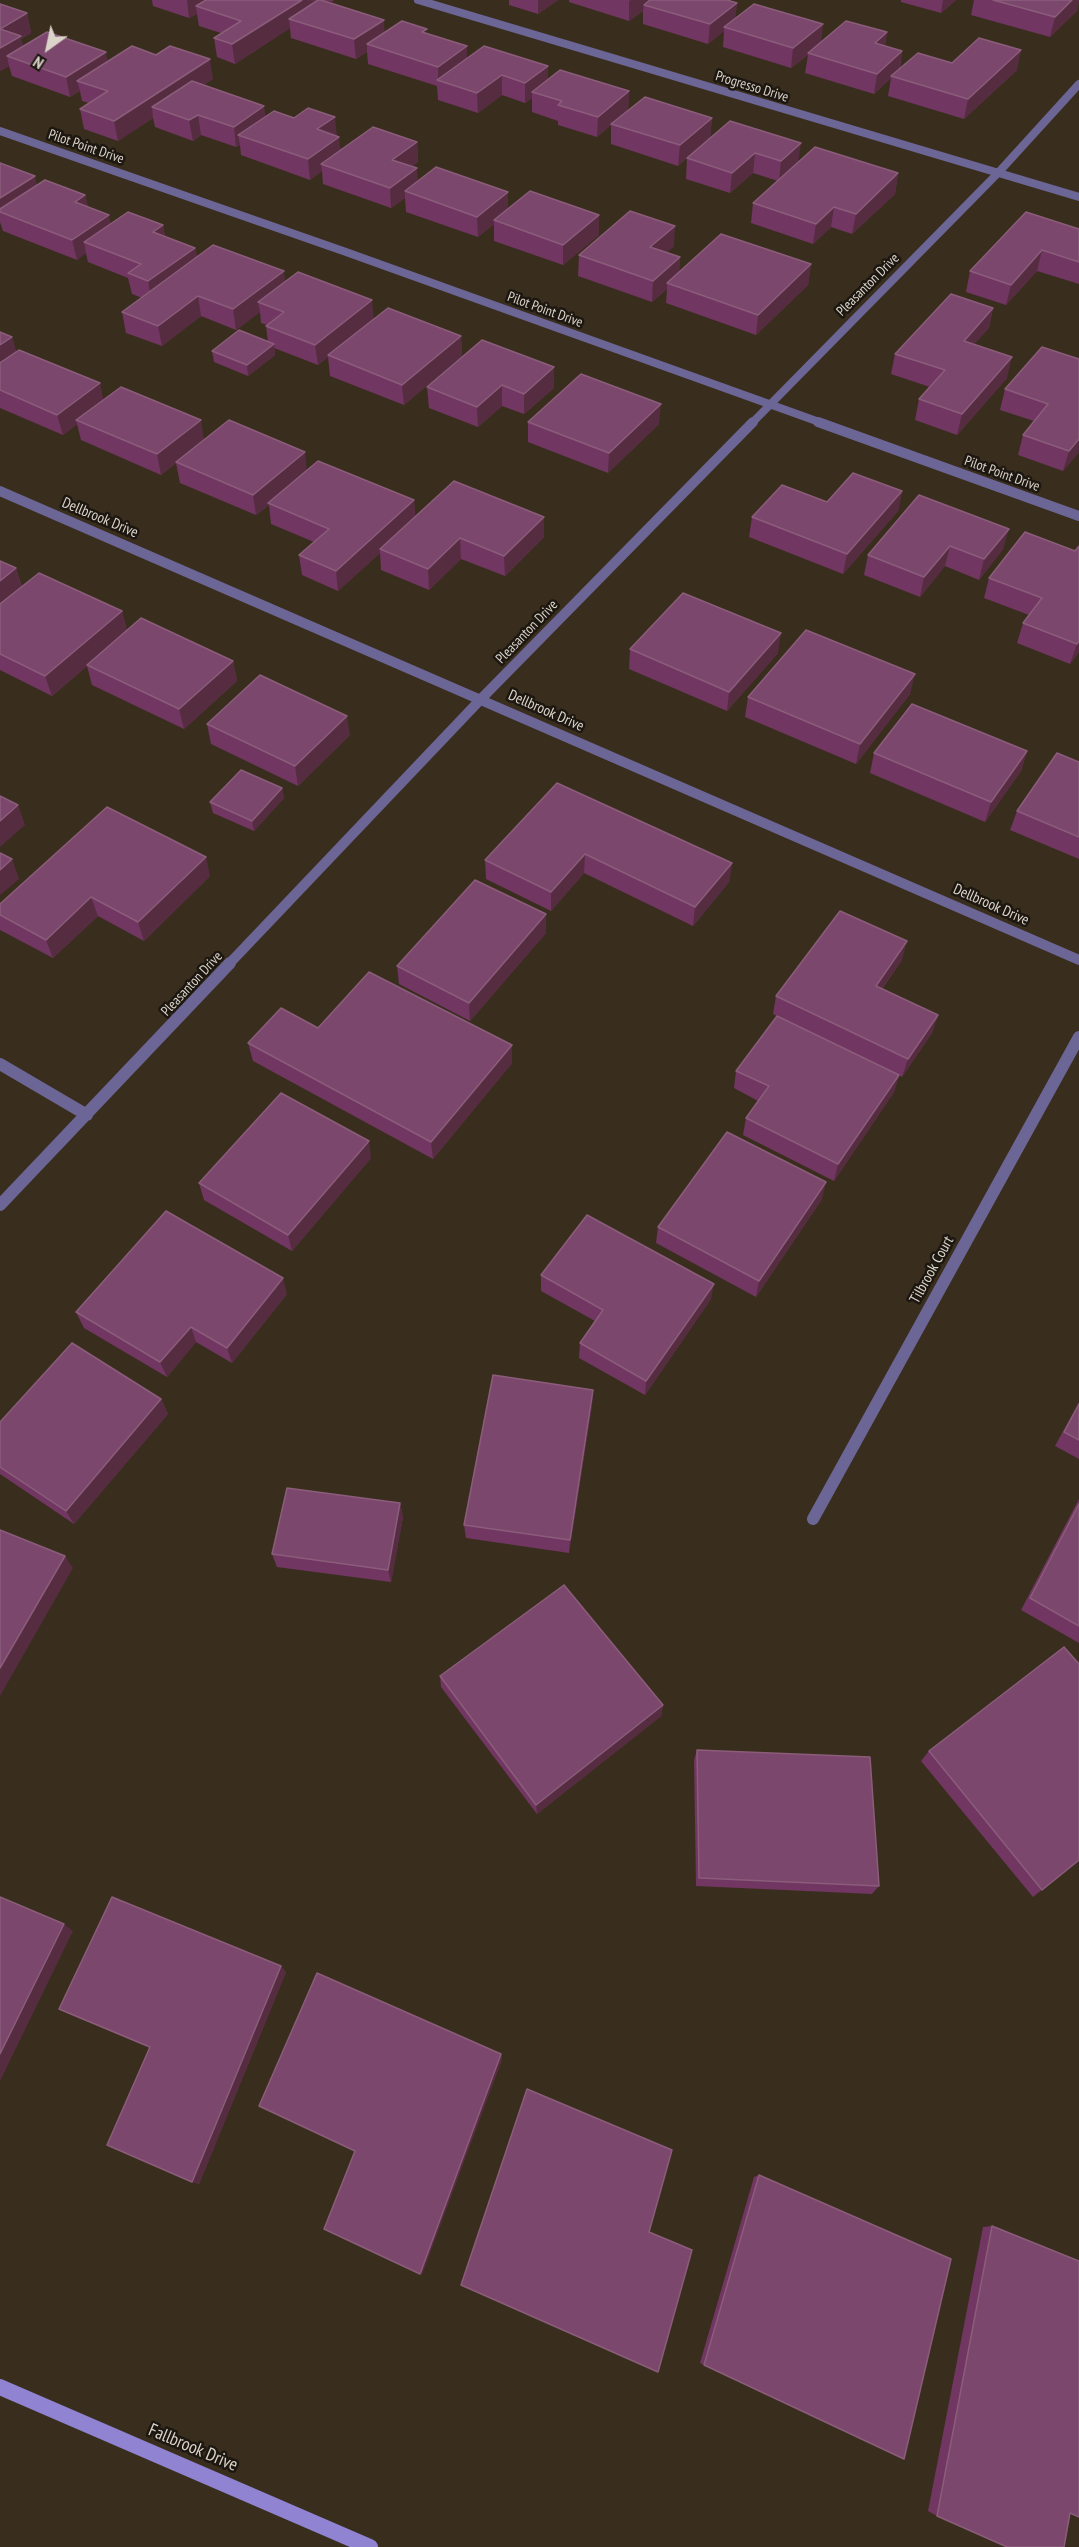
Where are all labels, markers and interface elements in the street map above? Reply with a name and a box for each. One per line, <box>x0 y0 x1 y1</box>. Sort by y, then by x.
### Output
north arrow <box>18 18 78 78</box>
text: N <box>29 52 47 74</box>
street label: Progresso Drive <box>713 68 791 106</box>
street label: Pilot Point Drive <box>46 126 126 168</box>
street label: Pleasanton Drive <box>833 250 903 320</box>
street label: Pilot Point Drive <box>505 289 585 331</box>
street label: Pilot Point Drive <box>962 453 1042 495</box>
street label: Dellbrook Drive <box>59 494 141 542</box>
street label: Pleasanton Drive <box>493 597 561 667</box>
street label: Dellbrook Drive <box>505 686 587 736</box>
street label: Dellbrook Drive <box>950 880 1032 930</box>
street label: Pleasanton Drive <box>158 948 226 1020</box>
street label: Tilbrook Court <box>906 1233 958 1307</box>
street label: Fallbrook Drive <box>145 2420 241 2476</box>

